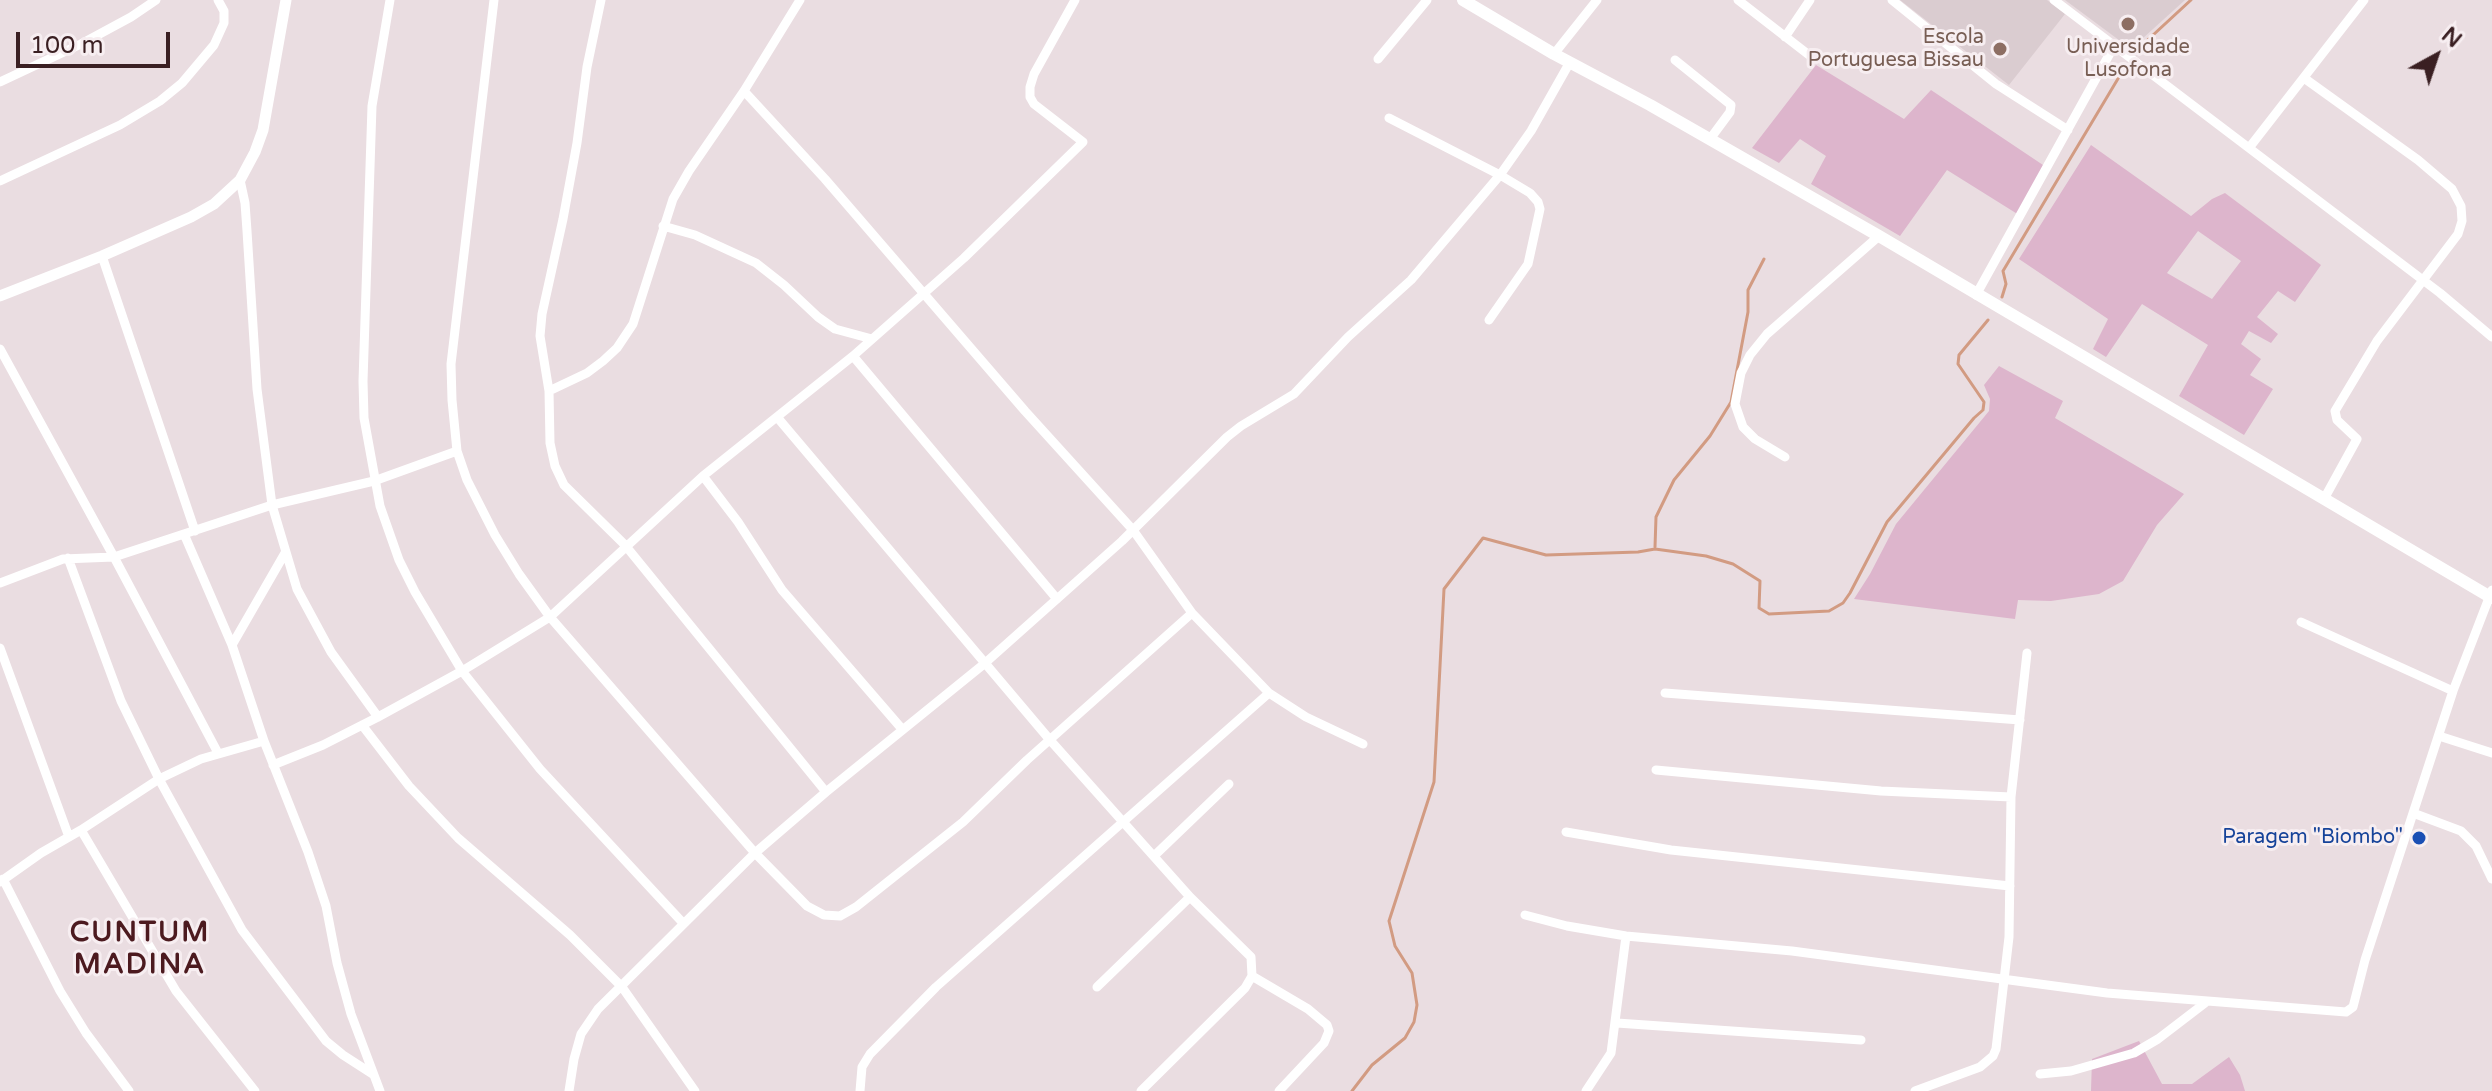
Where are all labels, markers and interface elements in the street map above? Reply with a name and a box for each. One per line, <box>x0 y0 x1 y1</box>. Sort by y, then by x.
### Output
marker: Universidade Lusofona <box>2119 15 2137 33</box>
scale bar <box>20 16 174 66</box>
north arrow <box>2396 16 2476 96</box>
text: N <box>2436 22 2467 53</box>
place label: Escola Portuguesa Bissau <box>1808 26 1984 73</box>
text: 100 m <box>30 31 104 60</box>
place label: Universidade Lusofona <box>2066 36 2190 83</box>
marker: Escola Portuguesa Bissau <box>1991 40 2009 58</box>
place label: Paragem "Biombo" <box>2222 826 2403 850</box>
marker: Paragem "Biombo" <box>2410 829 2428 847</box>
district label: CUNTUM MADINA <box>70 917 210 983</box>

